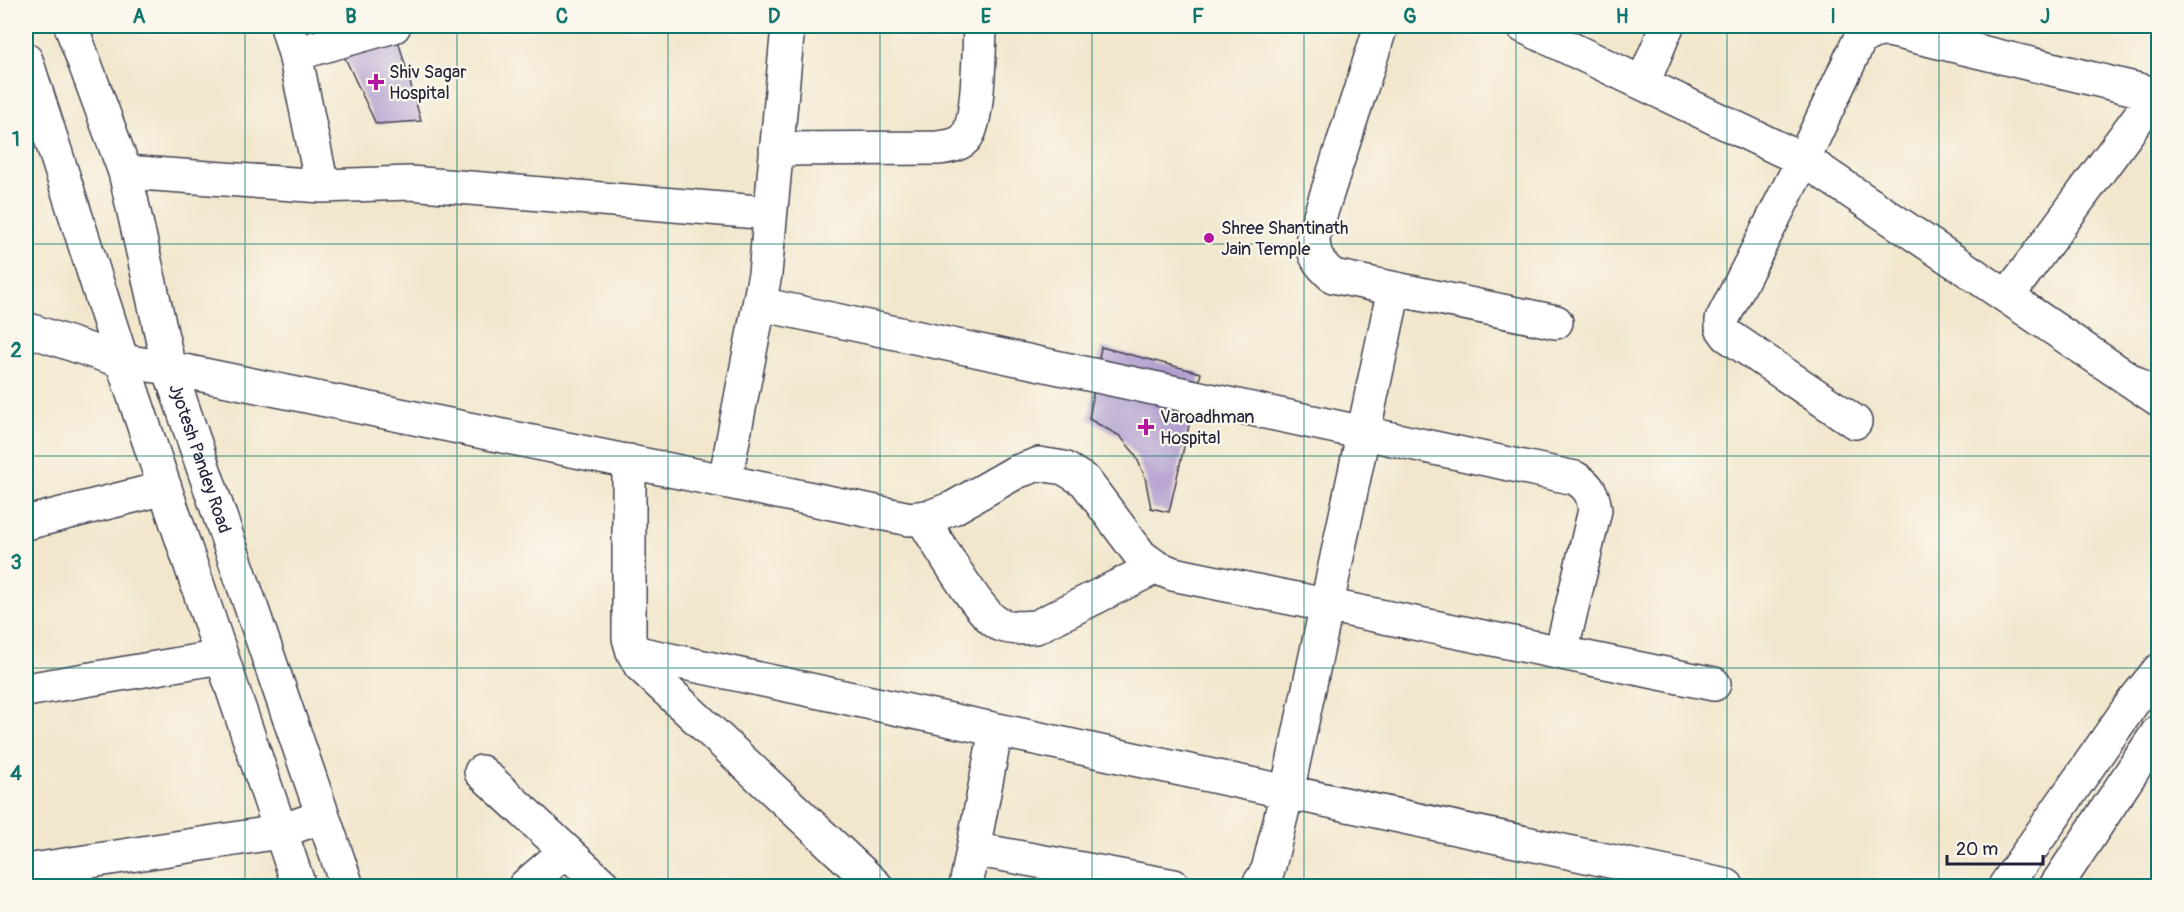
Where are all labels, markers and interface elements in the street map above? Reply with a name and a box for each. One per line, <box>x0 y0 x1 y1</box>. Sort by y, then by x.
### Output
text: A <box>133 4 146 29</box>
text: B <box>345 4 357 29</box>
text: C <box>556 4 568 29</box>
text: D <box>768 4 781 29</box>
text: E <box>981 4 992 29</box>
text: F <box>1192 4 1204 29</box>
text: G <box>1403 4 1417 29</box>
text: H <box>1616 4 1629 29</box>
text: I <box>1830 4 1836 29</box>
text: J <box>2040 4 2050 29</box>
place label: Shiv Sagar Hospital <box>389 61 467 105</box>
marker: Shiv Sagar Hospital <box>367 73 385 91</box>
text: 1 <box>12 127 20 152</box>
place label: Shree Shantinath Jain Temple <box>1221 217 1348 261</box>
marker: Shree Shantinath Jain Temple <box>1202 231 1216 245</box>
text: 2 <box>10 338 22 363</box>
street label: Jyotesh Pandey Road <box>163 381 236 536</box>
place label: Varoadhman Hospital <box>1160 406 1255 450</box>
marker: Varoadhman Hospital <box>1137 418 1155 436</box>
text: 3 <box>10 550 22 575</box>
text: 4 <box>10 761 22 786</box>
scale bar <box>1947 828 2043 866</box>
text: 20 m <box>1956 838 1998 861</box>

